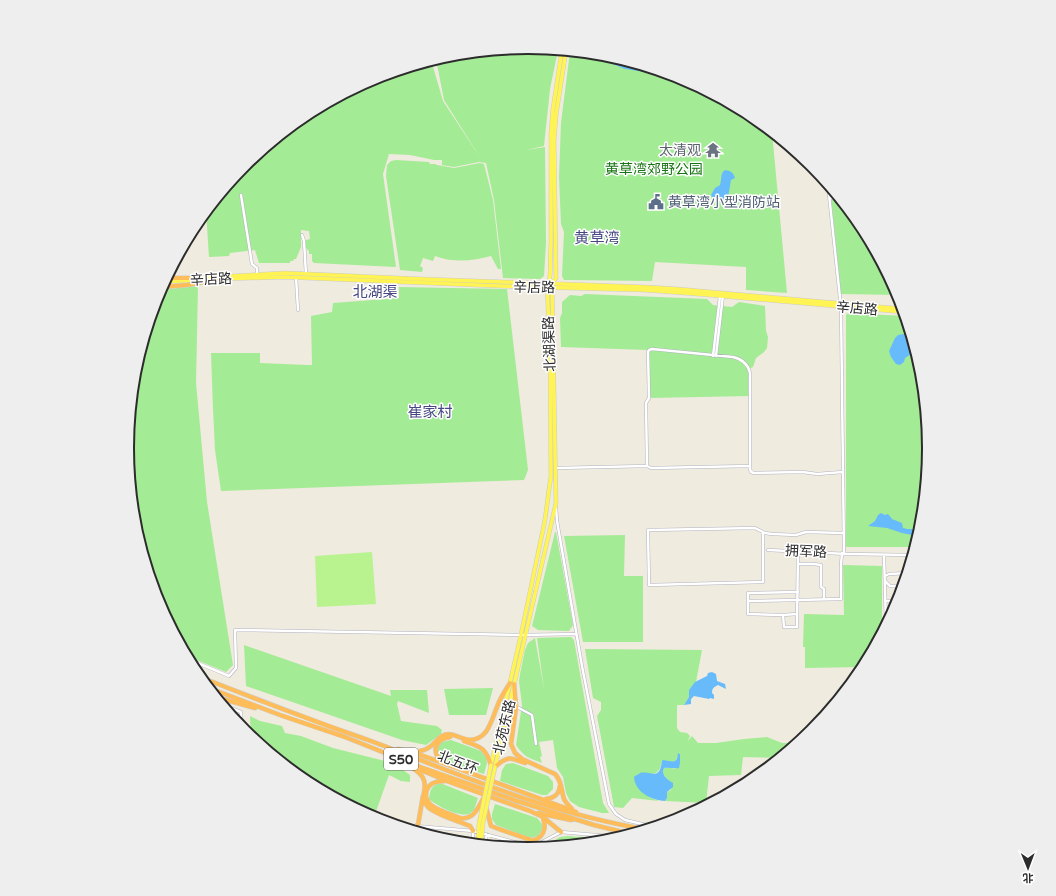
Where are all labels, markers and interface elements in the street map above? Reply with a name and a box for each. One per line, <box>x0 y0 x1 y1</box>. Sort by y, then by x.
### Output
temple icon: 太清观 <box>704 141 722 159</box>
place label: 太清观 <box>659 142 701 159</box>
park label: 黄草湾郊野公园 <box>605 161 703 178</box>
public building icon: 黄草湾小型消防站 <box>647 193 665 211</box>
place label: 黄草湾小型消防站 <box>668 194 780 211</box>
district label: 黄草湾 <box>574 229 620 247</box>
street label: 辛店路 <box>190 270 232 289</box>
street label: 辛店路 <box>513 279 555 296</box>
district label: 北湖渠 <box>352 283 398 301</box>
street label: 辛店路 <box>835 298 879 319</box>
street label: 北湖渠路 <box>540 316 559 372</box>
district label: 崔家村 <box>407 403 453 421</box>
street label: 拥军路 <box>785 542 827 561</box>
street label: 北苑东路 <box>490 698 519 756</box>
street label: 北五环 <box>435 747 480 778</box>
road number: S50 <box>384 748 418 770</box>
north arrow <box>1008 848 1048 888</box>
text: 北 <box>1023 871 1034 884</box>

